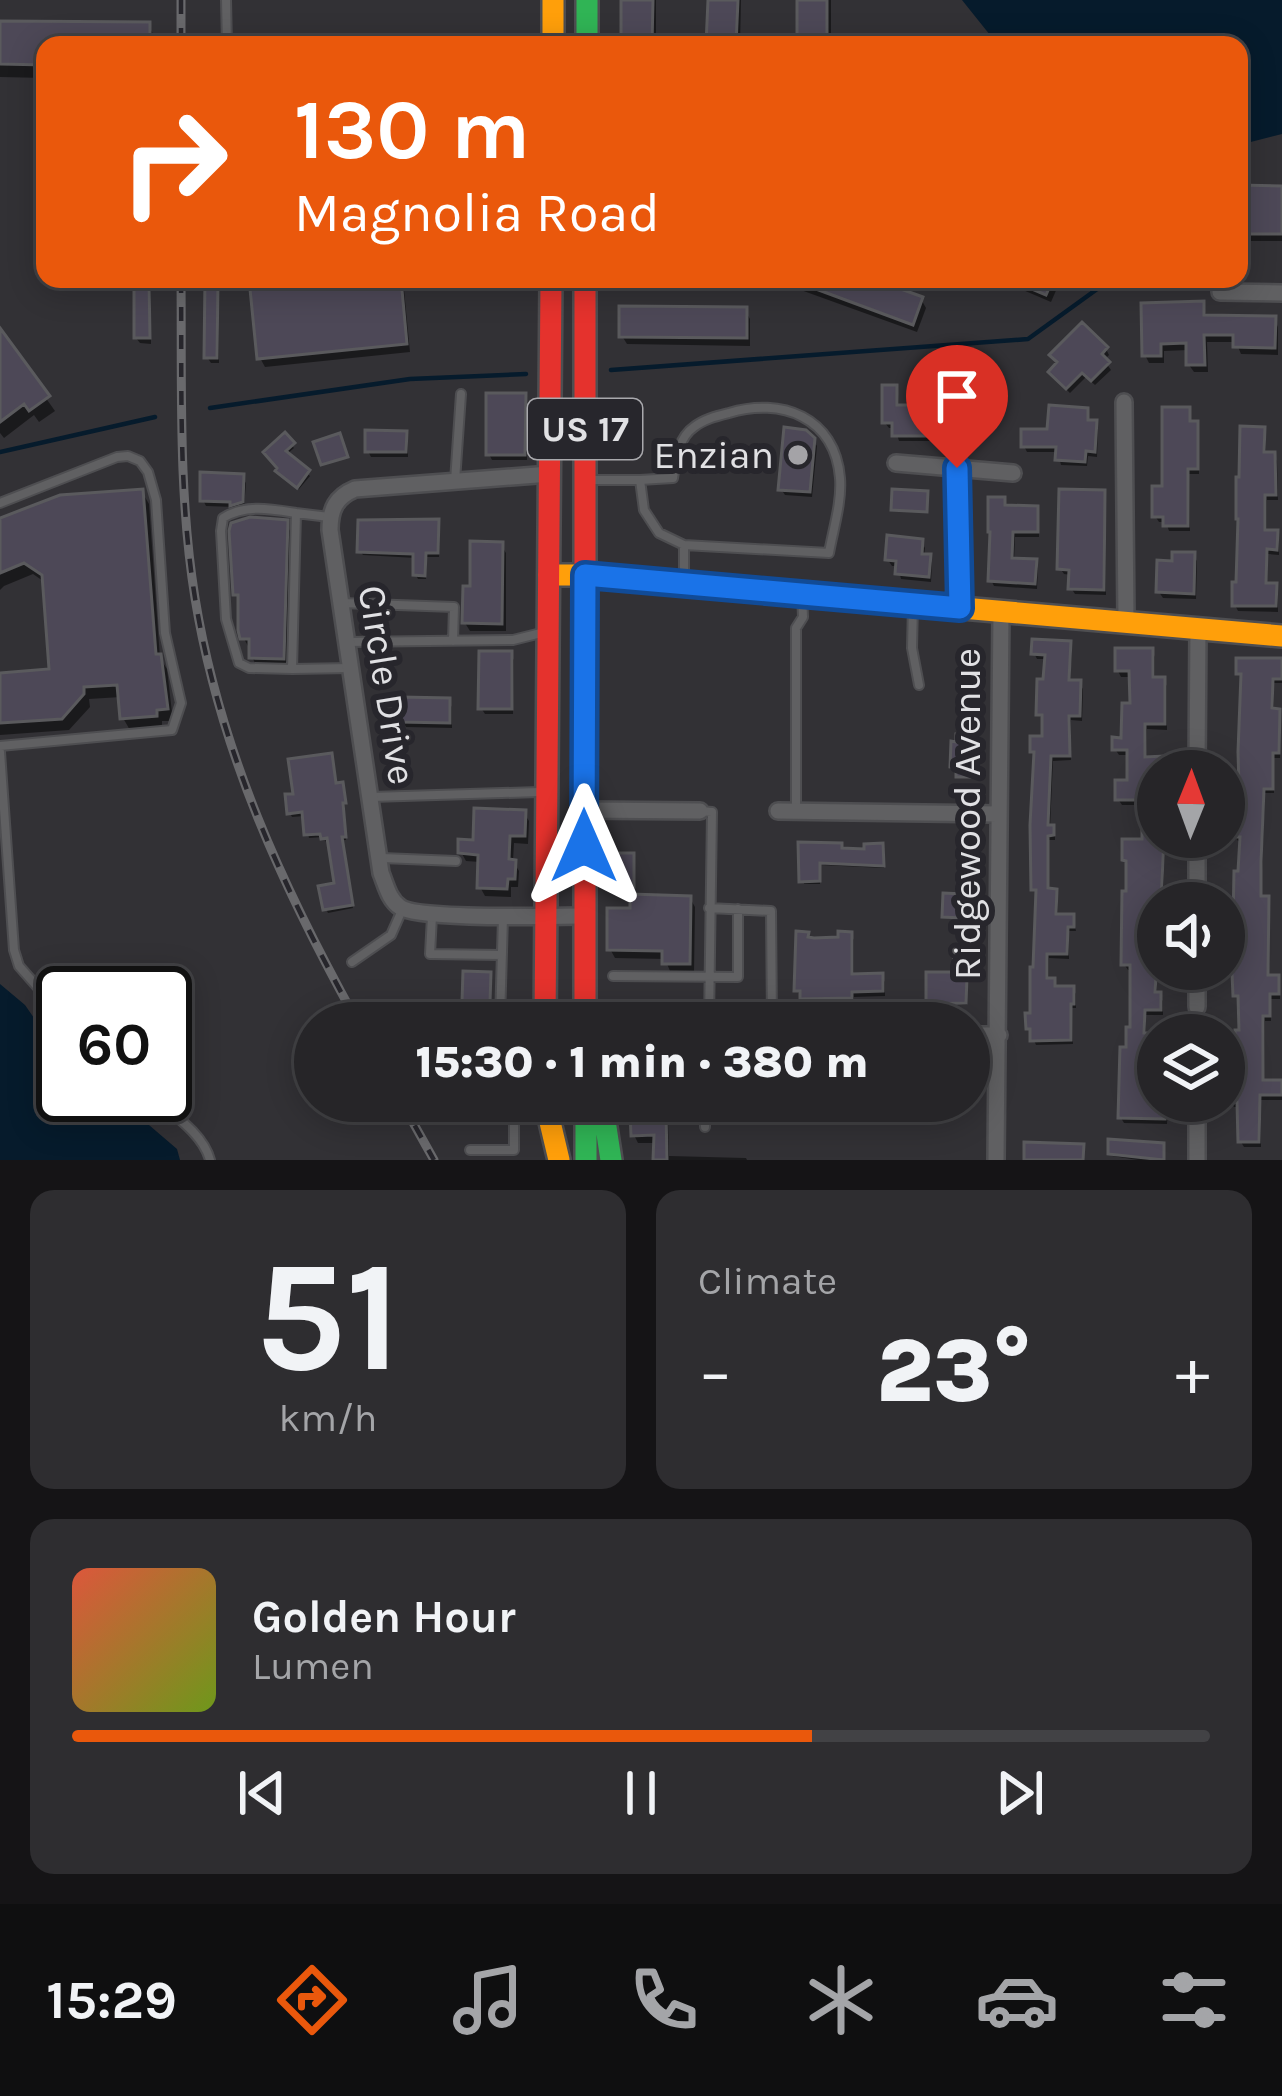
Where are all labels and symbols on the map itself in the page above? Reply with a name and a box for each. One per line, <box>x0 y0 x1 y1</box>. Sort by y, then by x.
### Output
pin <box>906 345 1008 468</box>
road number: US 17 <box>528 399 642 459</box>
place label: Enzian <box>653 432 774 478</box>
marker: Enzian <box>785 442 811 468</box>
street label: Circle Drive <box>349 582 425 788</box>
street label: Ridgewood Avenue <box>944 648 990 980</box>
north arrow <box>1137 750 1245 858</box>
position arrow <box>521 783 647 909</box>
speed limit sign: 60 <box>36 966 192 1122</box>

